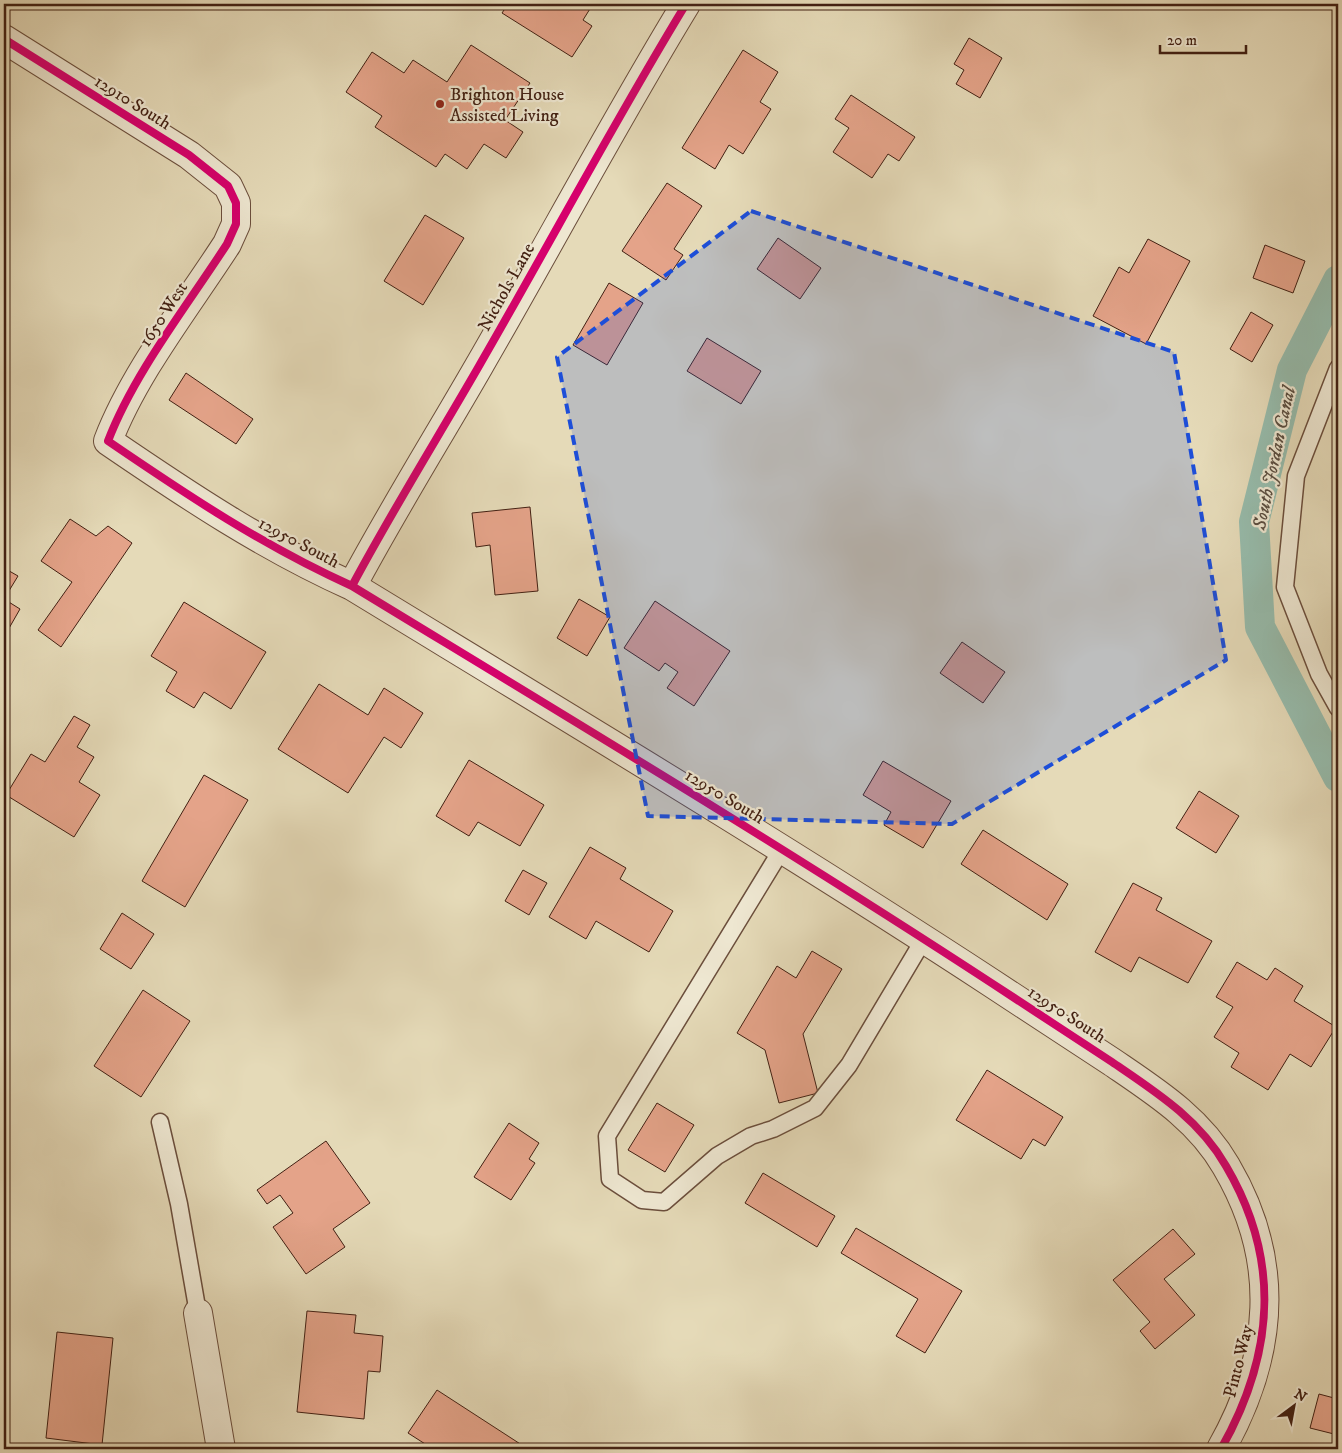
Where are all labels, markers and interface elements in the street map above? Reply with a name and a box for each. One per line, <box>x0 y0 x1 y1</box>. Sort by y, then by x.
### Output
scale bar <box>1160 22 1246 54</box>
text: 20 m <box>1167 31 1197 50</box>
street label: 12910 South <box>90 71 175 135</box>
place label: Brighton House Assisted Living <box>450 84 564 127</box>
marker: Brighton House Assisted Living <box>434 98 446 110</box>
street label: Nichols Lane <box>474 240 540 335</box>
street label: 1650 West <box>135 278 193 351</box>
water label: South Jordan Canal <box>1248 383 1301 533</box>
street label: 12950 South <box>254 512 343 574</box>
street label: 12950 South <box>681 765 769 829</box>
street label: 12950 South <box>1023 981 1110 1049</box>
street label: Pinto Way <box>1219 1322 1259 1400</box>
north arrow <box>1270 1380 1320 1430</box>
text: N <box>1291 1385 1310 1407</box>

